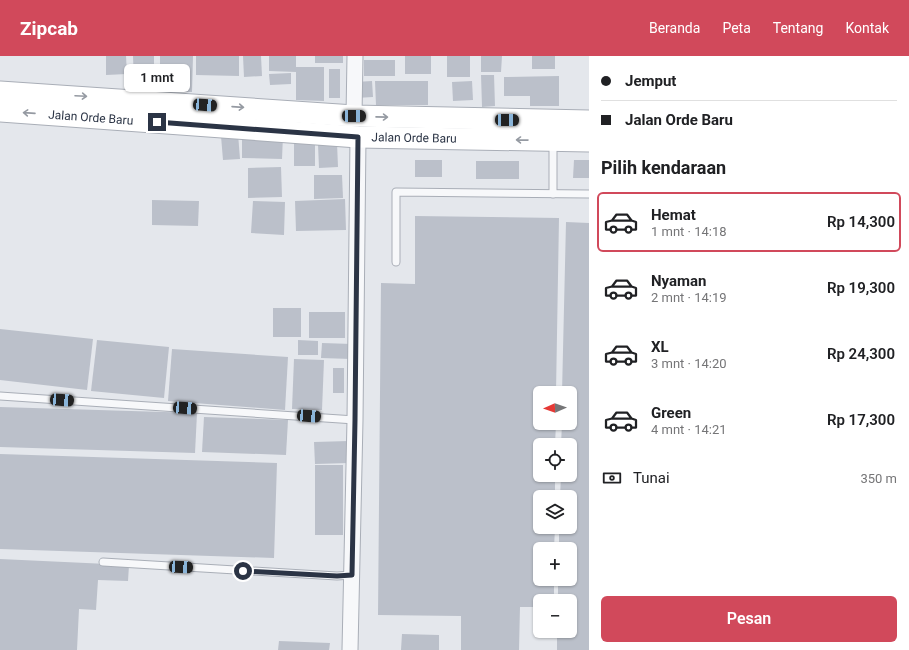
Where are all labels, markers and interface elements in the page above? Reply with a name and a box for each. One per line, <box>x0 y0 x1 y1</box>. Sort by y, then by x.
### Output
text: Zipcab <box>20 17 78 40</box>
text: Beranda <box>649 20 700 36</box>
text: Peta <box>722 20 751 36</box>
text: Tentang <box>773 20 823 36</box>
text: Kontak <box>845 20 889 36</box>
callout: 1 mnt <box>124 64 190 92</box>
text: 1 mnt <box>140 70 174 85</box>
text: Jemput <box>625 72 676 90</box>
one-way arrow <box>74 93 87 100</box>
car <box>193 98 217 112</box>
one-way arrow <box>231 104 244 111</box>
street label: Jalan Orde Baru <box>48 108 134 128</box>
one-way arrow <box>23 109 36 116</box>
car <box>342 110 366 122</box>
text: Jalan Orde Baru <box>625 111 733 129</box>
route end <box>148 113 166 131</box>
one-way arrow <box>375 113 388 121</box>
car <box>495 114 519 126</box>
street label: Jalan Orde Baru <box>371 130 457 146</box>
one-way arrow <box>516 136 529 144</box>
text: Pilih kendaraan <box>601 157 726 178</box>
icon: car <box>603 204 639 240</box>
text: Hemat <box>651 206 696 224</box>
text: Rp 14,300 <box>827 213 895 231</box>
text: 1 mnt · 14:18 <box>651 224 727 239</box>
icon: car <box>603 270 639 306</box>
text: Nyaman <box>651 272 706 290</box>
text: Rp 19,300 <box>827 279 895 297</box>
text: 2 mnt · 14:19 <box>651 290 727 305</box>
icon: car <box>603 336 639 372</box>
text: XL <box>651 338 669 356</box>
text: Rp 24,300 <box>827 345 895 363</box>
text: 3 mnt · 14:20 <box>651 356 727 371</box>
north arrow <box>533 386 577 430</box>
map controls <box>533 386 577 638</box>
car <box>50 393 74 407</box>
car <box>173 401 197 415</box>
icon: car <box>603 402 639 438</box>
text: Green <box>651 404 691 422</box>
car <box>297 409 321 423</box>
text: Rp 17,300 <box>827 411 895 429</box>
text: 4 mnt · 14:21 <box>651 422 727 437</box>
button: locate <box>533 438 577 482</box>
icon: cash <box>601 467 623 489</box>
text: Tunai <box>633 469 670 487</box>
text: 350 m <box>860 471 897 486</box>
button: layers <box>533 490 577 534</box>
button: + <box>533 542 577 586</box>
car <box>169 560 193 574</box>
route start <box>234 562 252 580</box>
button: − <box>533 594 577 638</box>
button: Pesan <box>601 596 897 642</box>

